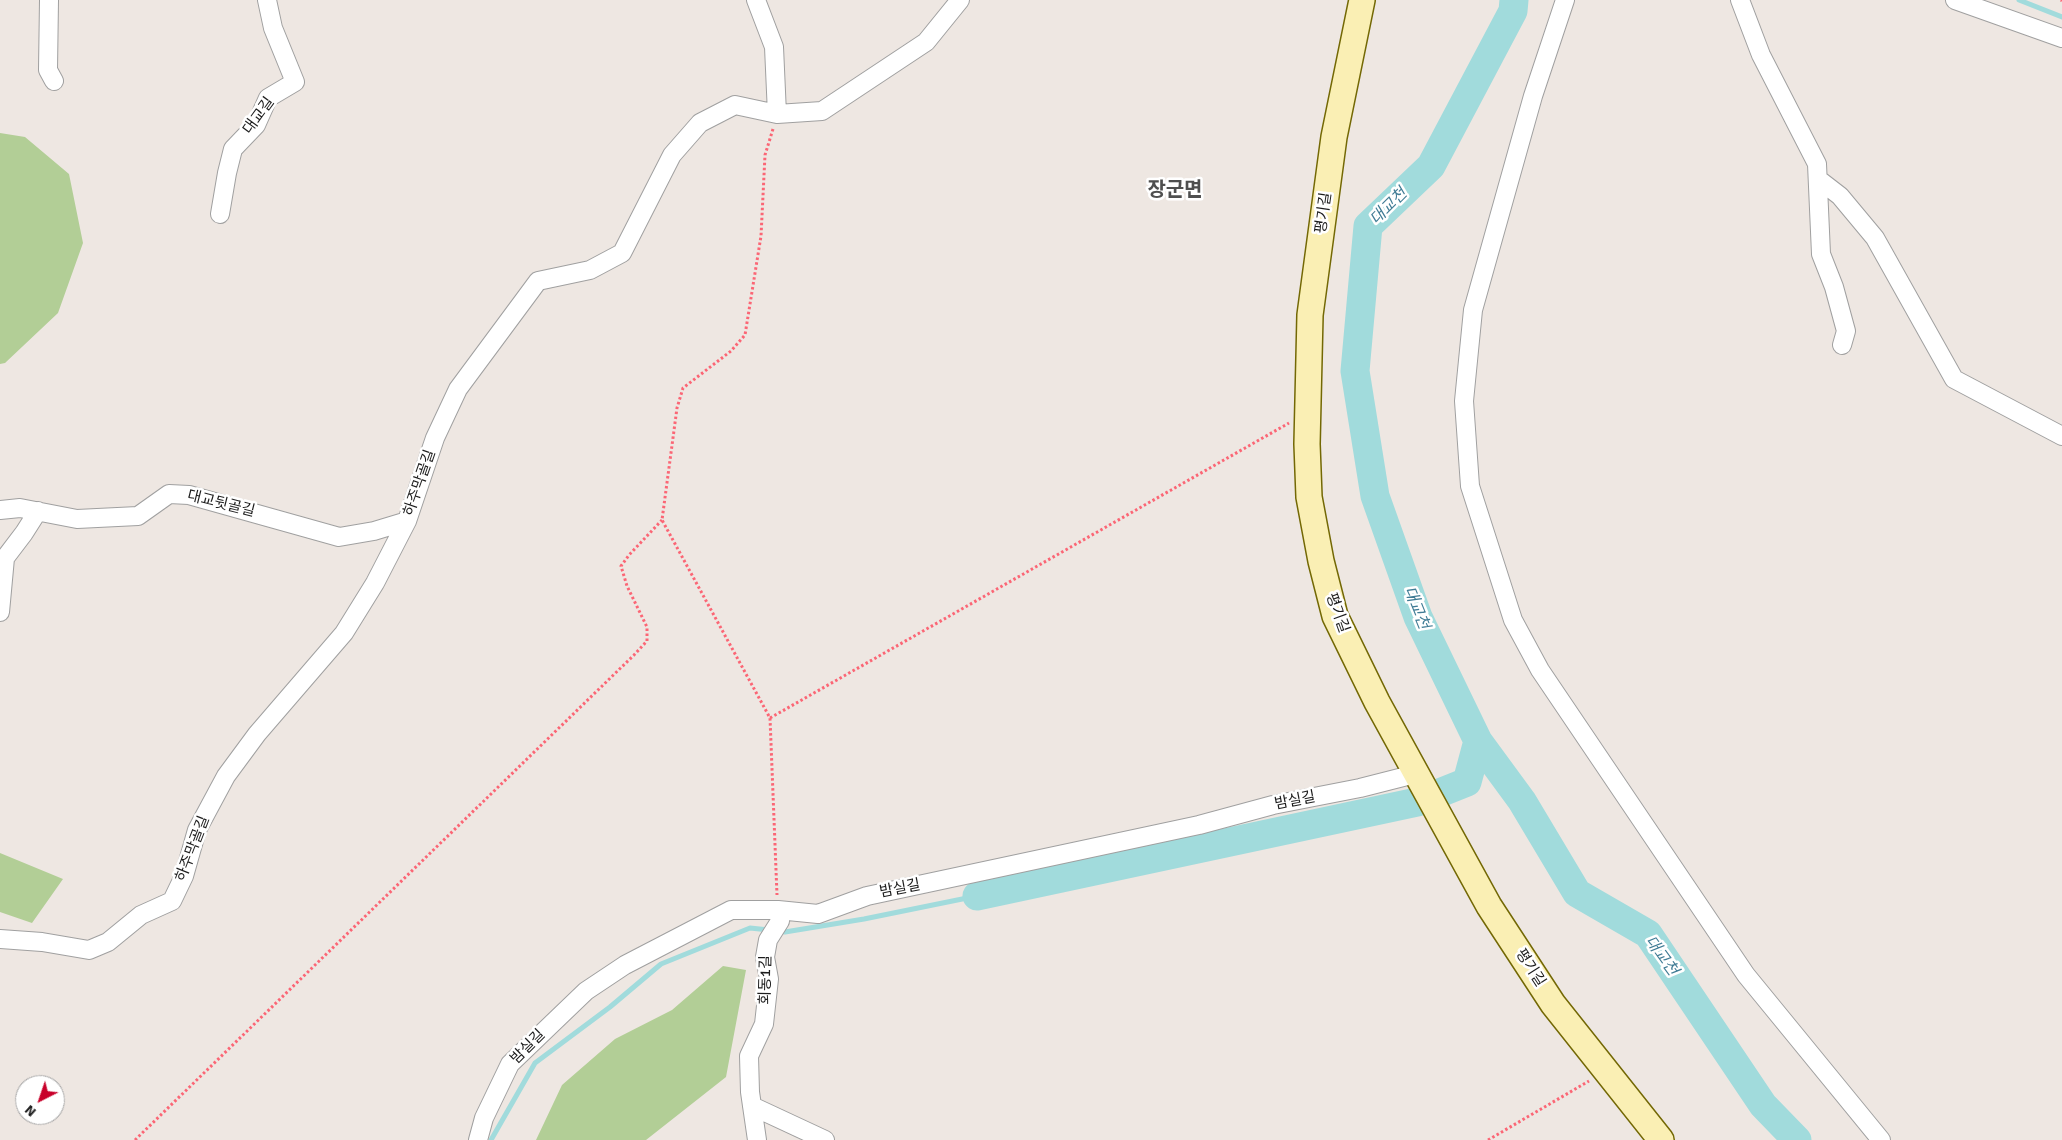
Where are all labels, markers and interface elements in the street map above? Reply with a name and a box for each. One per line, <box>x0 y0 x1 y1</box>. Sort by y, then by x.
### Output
street label: 대교길 <box>240 94 278 138</box>
district label: 장군면 <box>1147 179 1203 203</box>
water label: 대교천 <box>1367 185 1411 229</box>
street label: 평기길 <box>1312 191 1336 235</box>
street label: 하주막골길 <box>400 447 440 519</box>
street label: 대교뒷골길 <box>185 487 257 521</box>
water label: 대교천 <box>1399 584 1433 632</box>
street label: 평기길 <box>1321 590 1353 636</box>
street label: 밤실길 <box>1273 788 1317 814</box>
street label: 하주막골길 <box>172 814 214 884</box>
street label: 밤실길 <box>878 876 922 902</box>
water label: 대교천 <box>1640 932 1682 980</box>
street label: 평기길 <box>1511 946 1549 990</box>
street label: 회동1길 <box>757 955 775 1005</box>
street label: 밤실길 <box>507 1026 549 1068</box>
north arrow <box>15 1075 65 1125</box>
text: N <box>21 1101 40 1121</box>

